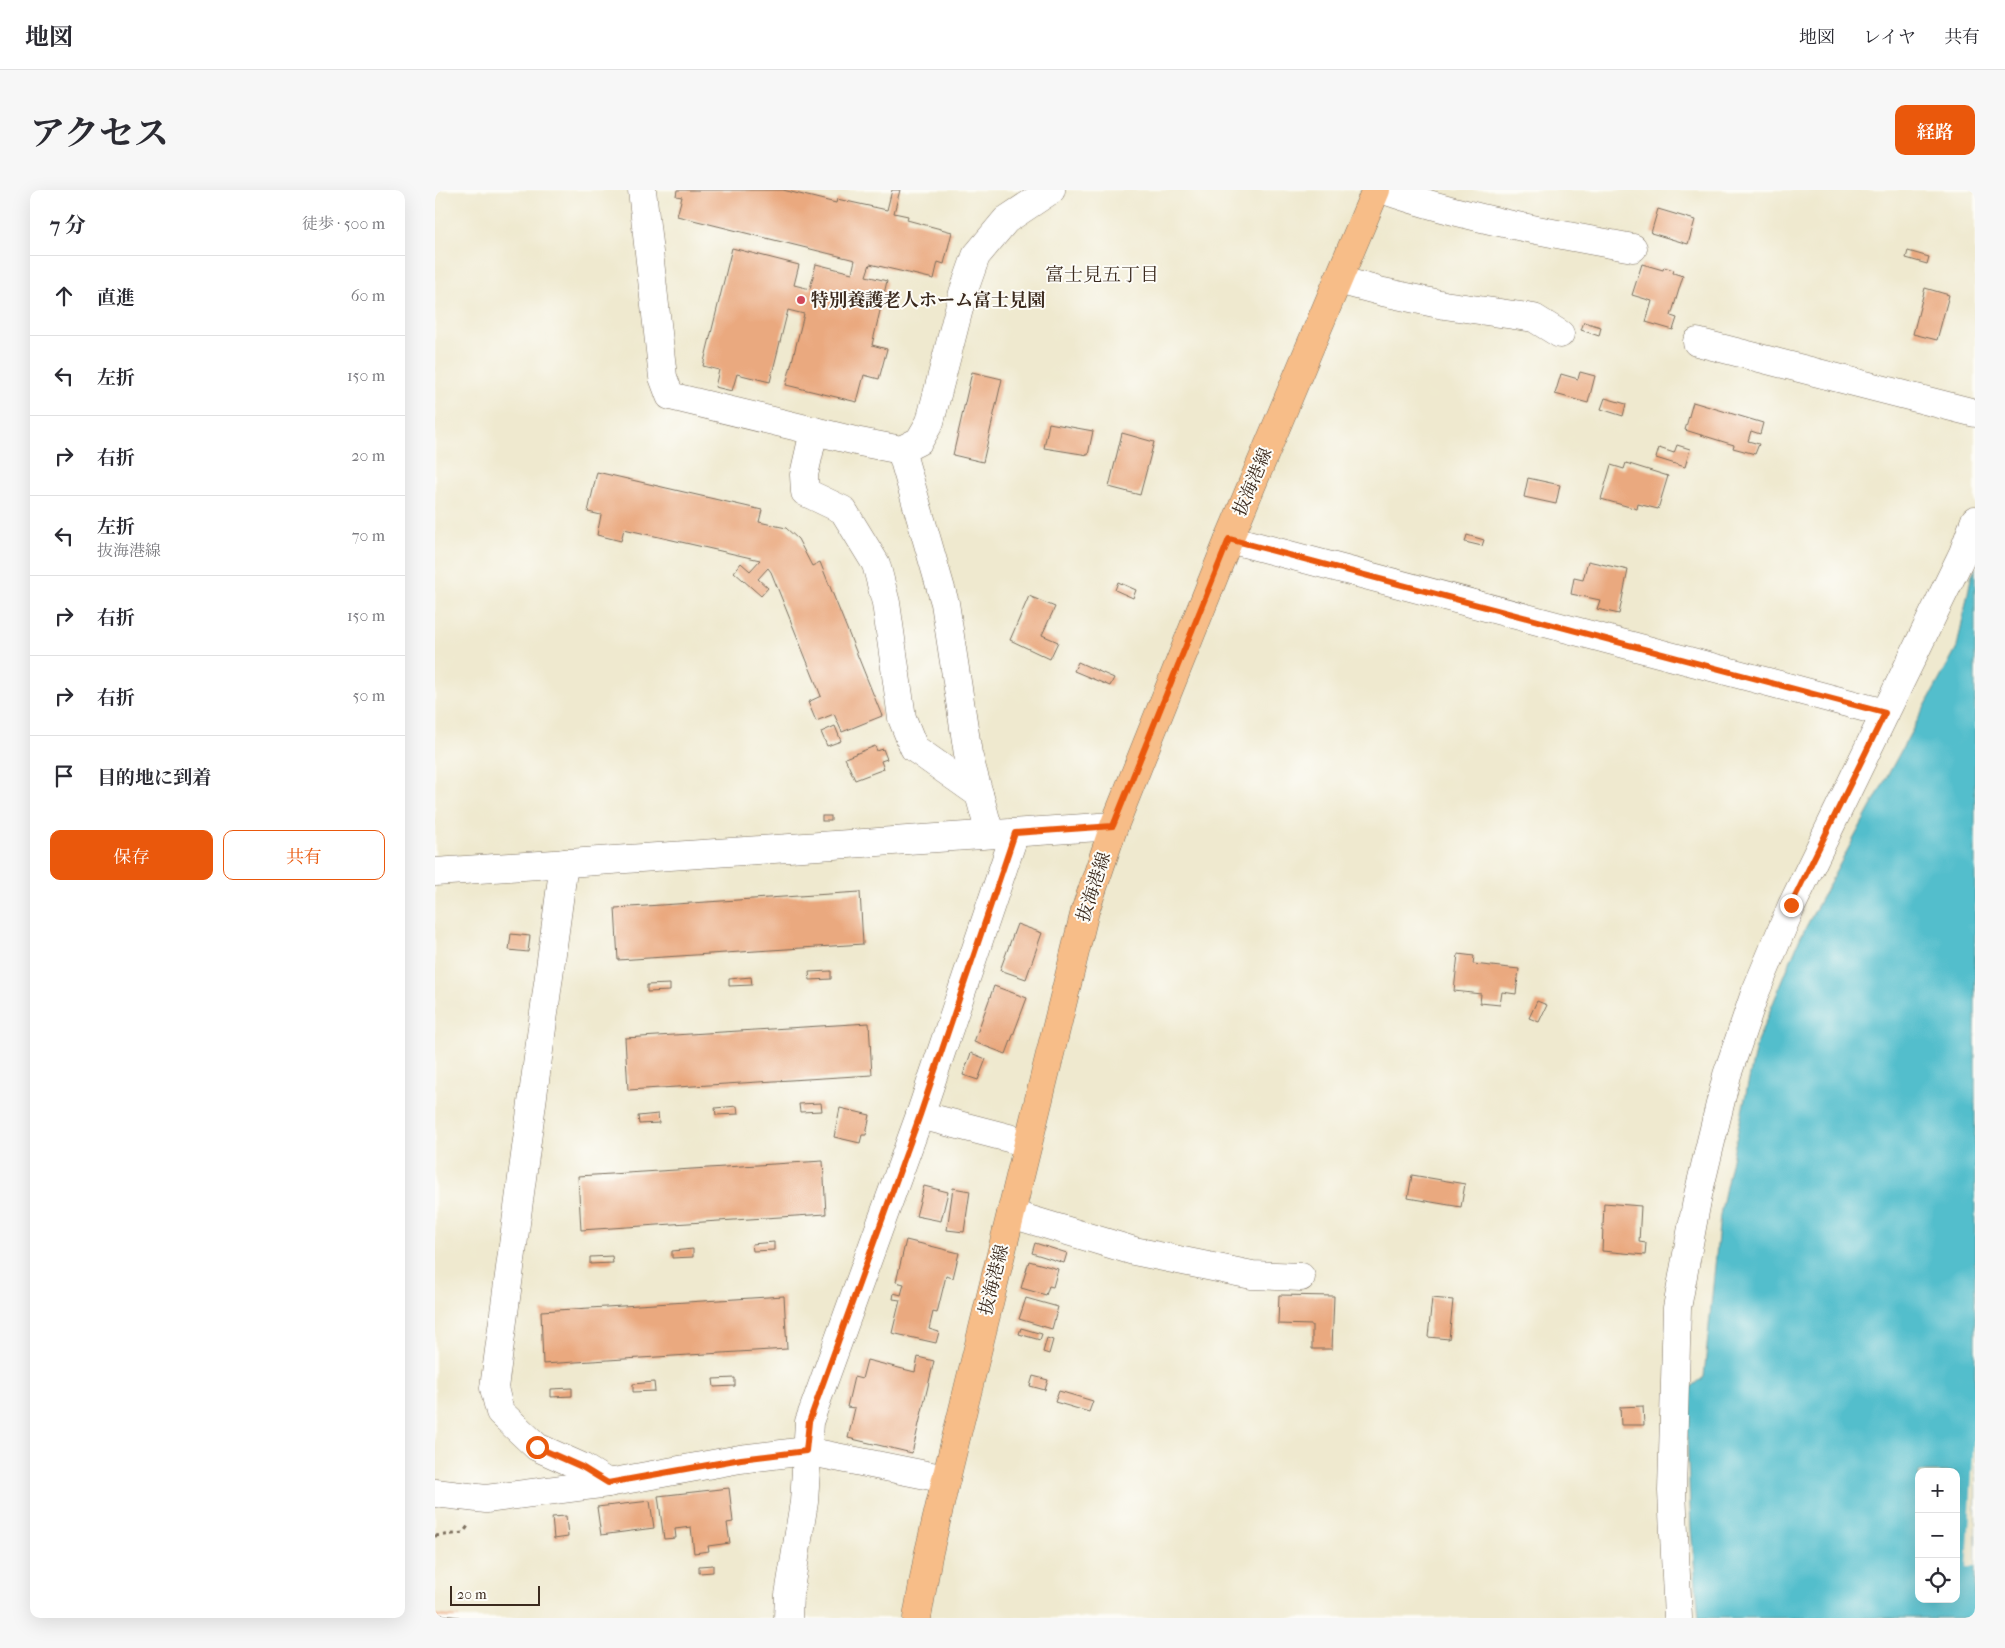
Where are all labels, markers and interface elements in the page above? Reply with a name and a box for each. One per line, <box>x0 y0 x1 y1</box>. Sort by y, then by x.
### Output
text: 地図 <box>25 23 73 51</box>
text: 地図 <box>1799 27 1835 48</box>
text: レイヤ <box>1863 27 1916 48</box>
text: 共有 <box>1944 27 1980 48</box>
button: 経路 <box>1895 105 1975 155</box>
text: アクセス <box>30 113 169 154</box>
text: 7 分 <box>50 213 86 237</box>
text: 徒歩 · 500 m <box>302 214 385 233</box>
district label: 富士見五丁目 <box>1045 264 1159 286</box>
icon: ahead <box>50 282 78 310</box>
text: 60 m <box>351 286 385 305</box>
text: 直進 <box>97 287 135 309</box>
place label: 特別養護老人ホーム富士見園 <box>811 290 1045 311</box>
marker: 特別養護老人ホーム富士見園 <box>795 294 807 306</box>
icon: left <box>50 362 78 390</box>
text: 150 m <box>347 366 385 385</box>
text: 左折 <box>97 367 135 389</box>
icon: right <box>50 442 78 470</box>
street label: 抜海港線 <box>1229 445 1277 519</box>
text: 20 m <box>351 446 385 465</box>
text: 右折 <box>97 447 135 469</box>
text: 左折 <box>97 516 135 538</box>
icon: left <box>50 522 78 550</box>
text: 70 m <box>352 526 385 545</box>
text: 抜海港線 <box>97 541 161 560</box>
icon: right <box>50 602 78 630</box>
text: 150 m <box>347 606 385 625</box>
text: 右折 <box>97 607 135 629</box>
icon: right <box>50 682 78 710</box>
text: 50 m <box>353 686 385 705</box>
text: 右折 <box>97 687 135 709</box>
icon: arrive <box>50 762 78 790</box>
text: 目的地に到着 <box>97 767 211 789</box>
button: 保存 <box>50 830 213 880</box>
button: 共有 <box>223 830 385 880</box>
street label: 抜海港線 <box>1073 850 1115 924</box>
route end <box>1780 894 1803 917</box>
street label: 抜海港線 <box>975 1243 1013 1317</box>
route start <box>526 1436 549 1459</box>
map controls <box>1915 1468 1960 1603</box>
button: + <box>1915 1468 1960 1513</box>
button: − <box>1915 1513 1960 1558</box>
button: locate <box>1915 1558 1960 1603</box>
scale bar <box>450 1583 540 1606</box>
text: 20 m <box>457 1586 487 1603</box>

